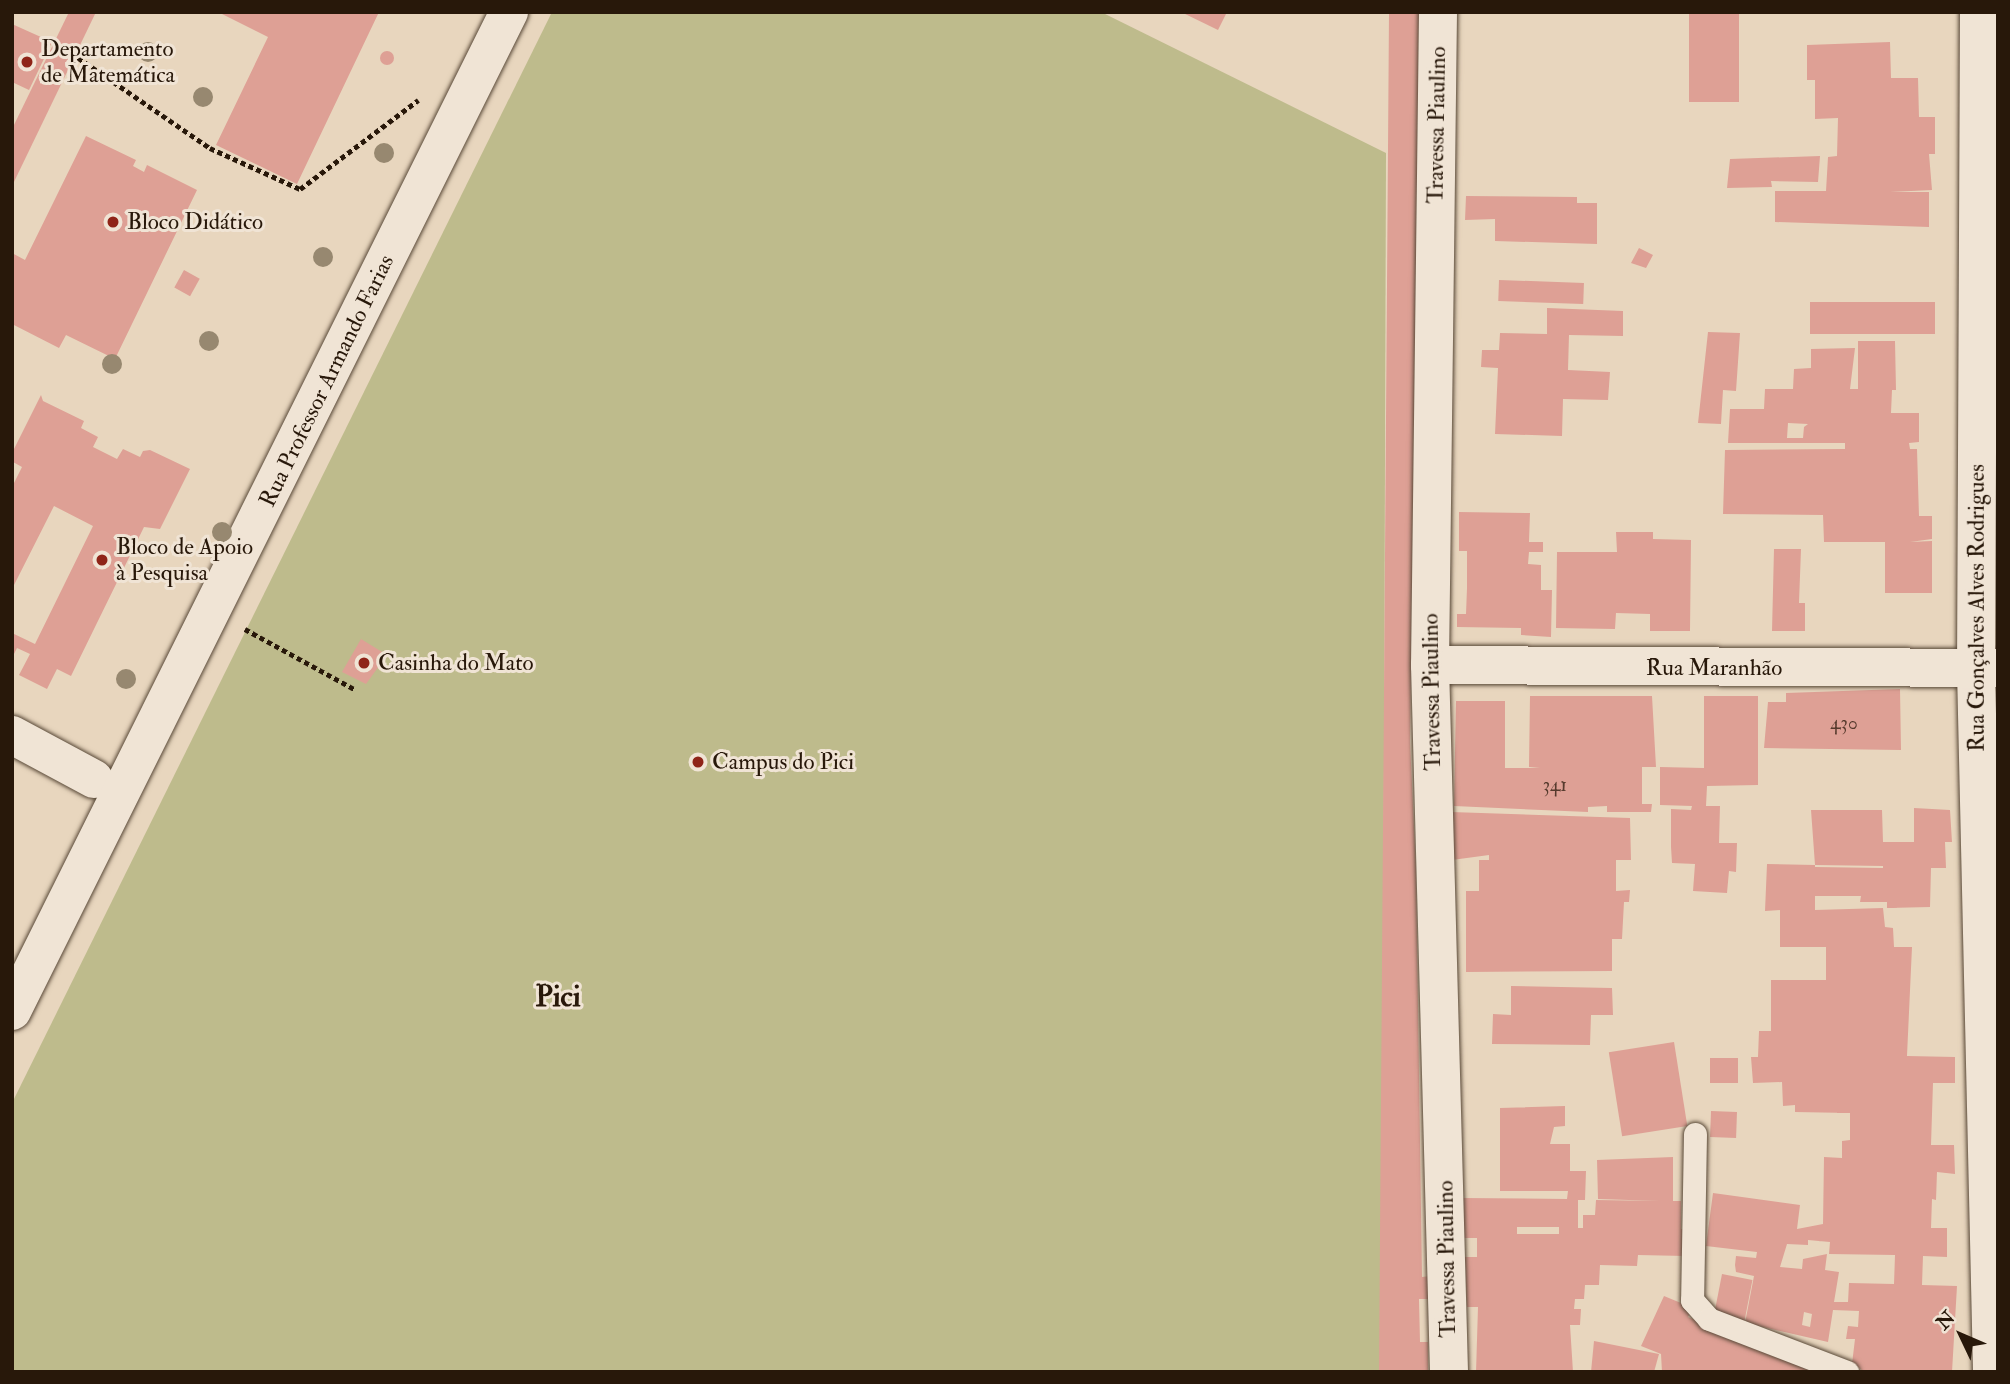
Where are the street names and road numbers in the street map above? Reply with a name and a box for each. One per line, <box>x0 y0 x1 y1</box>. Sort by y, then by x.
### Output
street label: Travessa Piaulino <box>1422 46 1452 204</box>
street label: Rua Professor Armando Farias <box>254 250 400 512</box>
street label: Rua Gonçalves Alves Rodrigues <box>1963 464 1991 752</box>
street label: Travessa Piaulino <box>1417 613 1447 771</box>
street label: Rua Maranhão <box>1646 654 1782 682</box>
street label: Travessa Piaulino <box>1432 1180 1462 1338</box>

